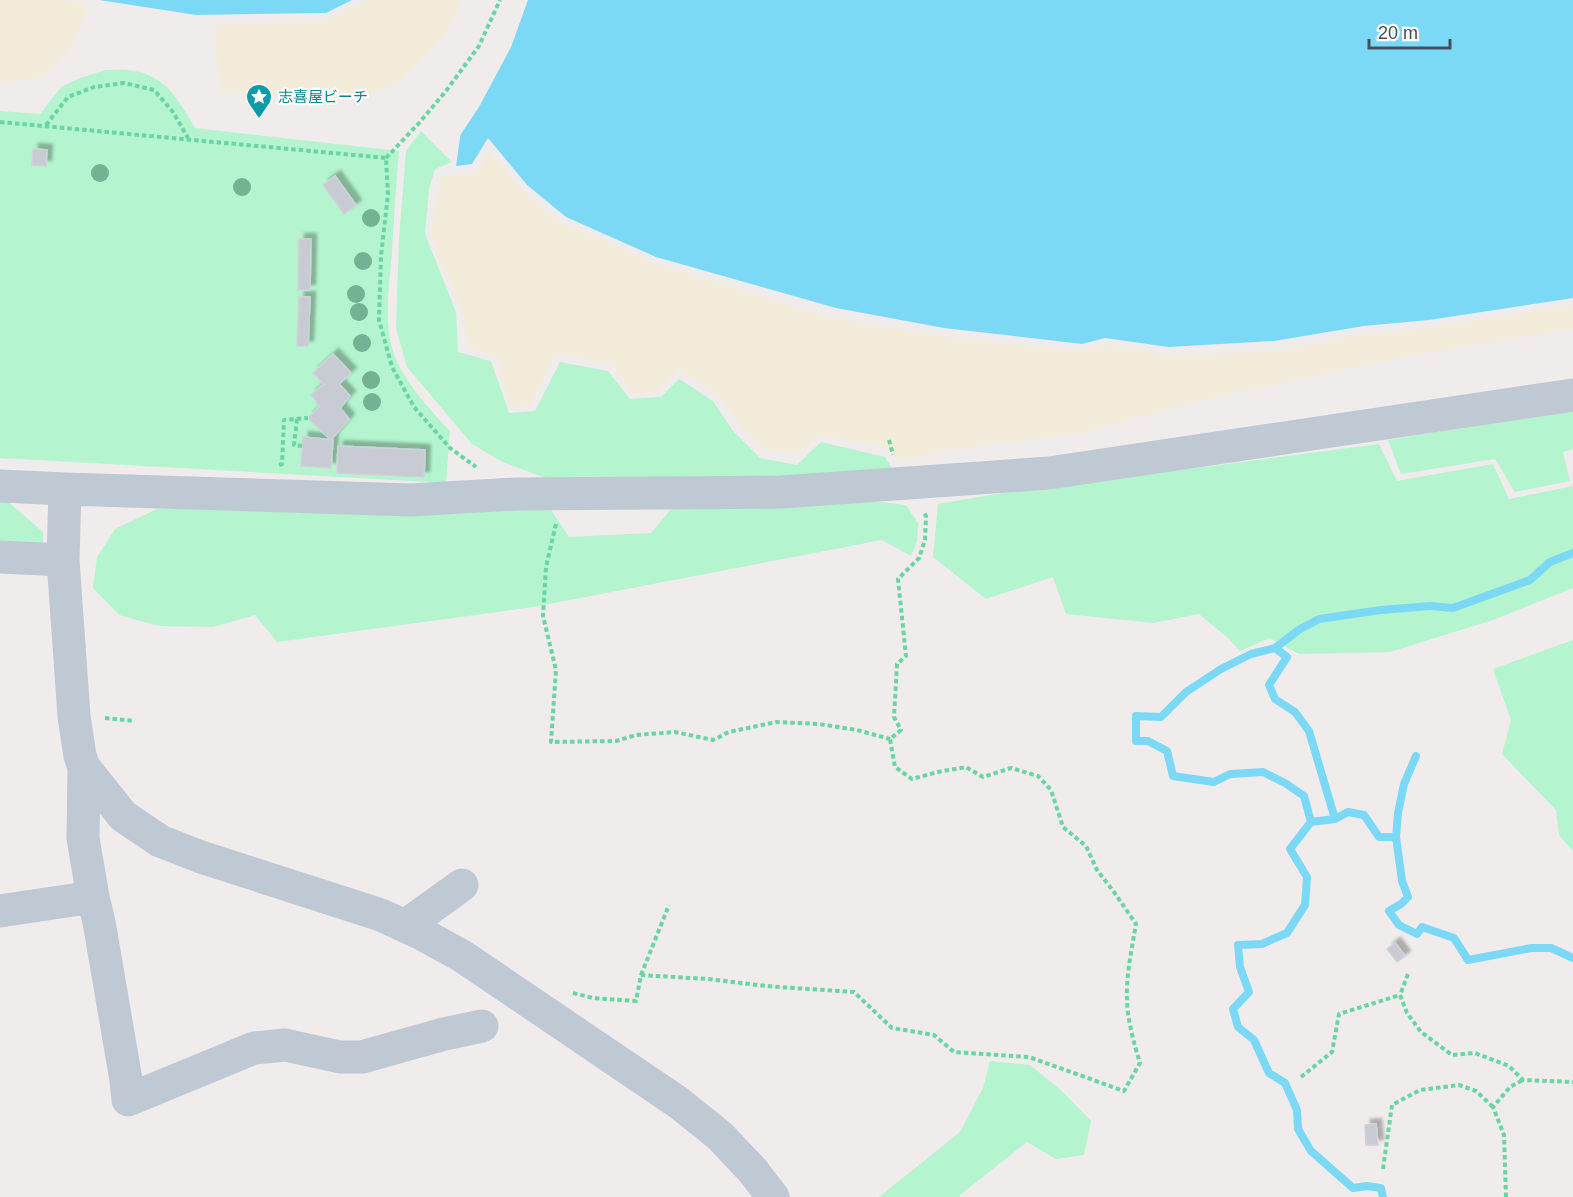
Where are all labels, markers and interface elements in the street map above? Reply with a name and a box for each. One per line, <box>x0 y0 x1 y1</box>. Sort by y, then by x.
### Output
scale bar <box>1369 12 1450 50</box>
text: 20 m <box>1378 23 1418 43</box>
place icon: 志喜屋ビーチ <box>244 82 274 120</box>
place label: 志喜屋ビーチ <box>278 88 368 105</box>

